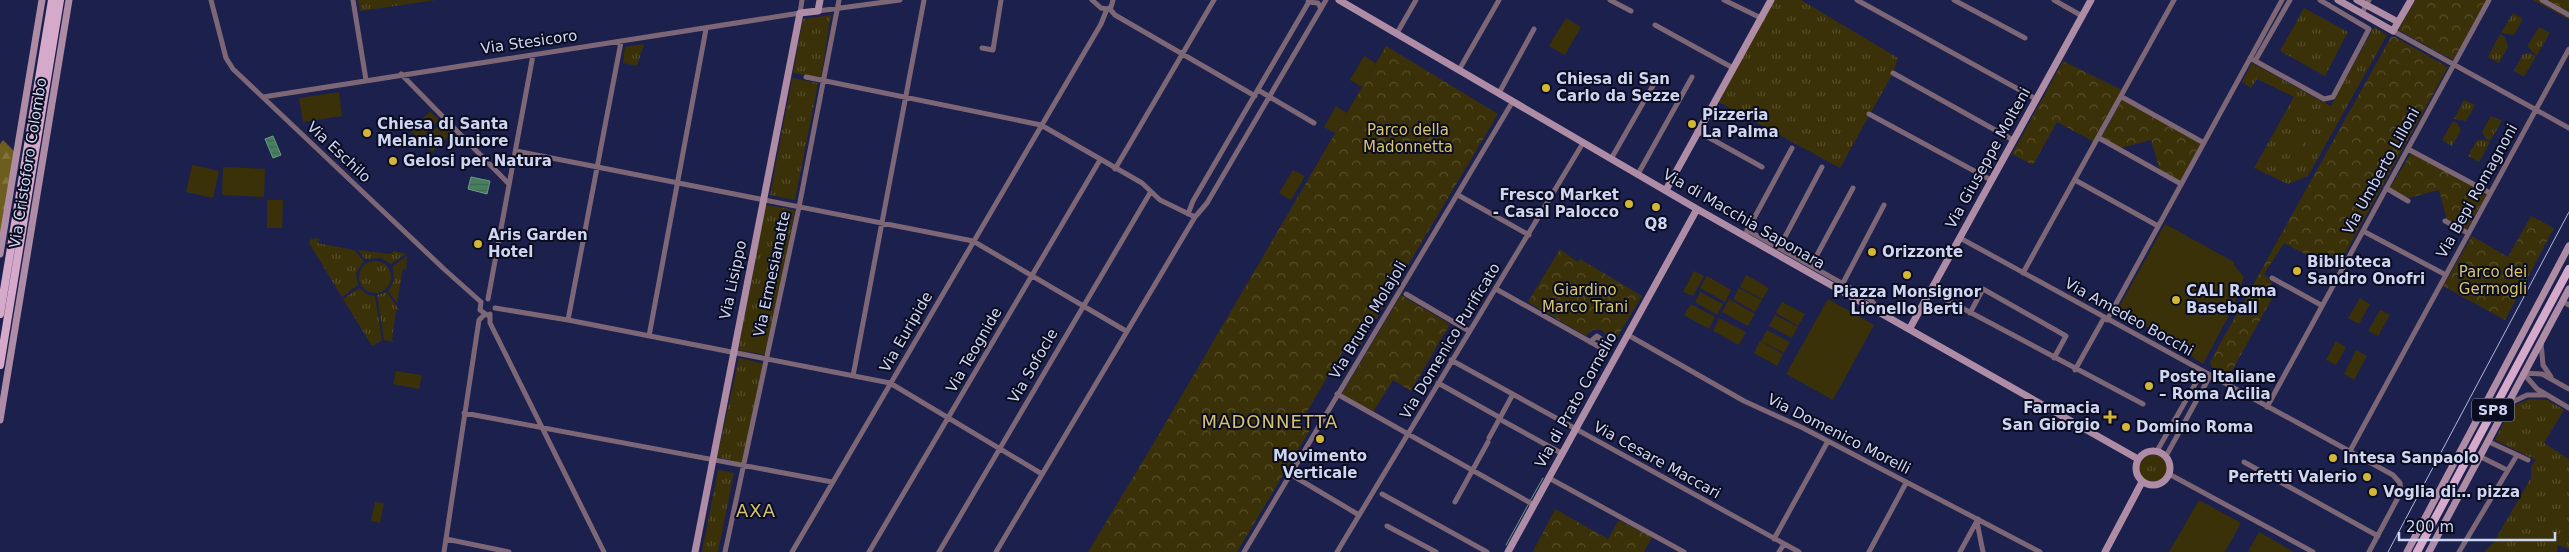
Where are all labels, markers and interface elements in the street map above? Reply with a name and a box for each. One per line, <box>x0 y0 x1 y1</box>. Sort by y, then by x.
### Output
street label: Via Stesicoro <box>480 26 578 58</box>
place label: Chiesa di San Carlo da Sezze <box>1556 70 1680 105</box>
street label: Via Cristoforo Colombo <box>6 77 50 249</box>
marker: Chiesa di San Carlo da Sezze <box>1540 82 1552 94</box>
street label: Via Giuseppe Molteni <box>1942 84 2034 232</box>
street label: Via Umberto Lilloni <box>2339 104 2423 238</box>
place label: Pizzeria La Palma <box>1702 106 1779 141</box>
place label: Chiesa di Santa Melania Juniore <box>377 115 508 150</box>
street label: Via Eschilo <box>303 118 375 186</box>
marker: Pizzeria La Palma <box>1686 118 1698 130</box>
park label: Parco della Madonnetta <box>1363 121 1453 156</box>
street label: Via Bepi Romagnoni <box>2433 121 2521 261</box>
marker: Chiesa di Santa Melania Juniore <box>361 127 373 139</box>
place label: Gelosi per Natura <box>403 152 552 170</box>
marker: Gelosi per Natura <box>387 155 399 167</box>
street label: Via di Macchia Saponara <box>1660 165 1828 273</box>
place label: Fresco Market - Casal Palocco <box>1493 186 1619 221</box>
marker: Fresco Market - Casal Palocco <box>1623 198 1635 210</box>
marker: Q8 <box>1650 201 1662 213</box>
street label: Via Ermesianatte <box>750 209 794 339</box>
place label: Q8 <box>1644 215 1668 233</box>
place label: Aris Garden Hotel <box>488 226 588 261</box>
marker: Aris Garden Hotel <box>472 238 484 250</box>
street label: Via Lisippo <box>716 239 750 321</box>
place label: Orizzonte <box>1882 243 1963 261</box>
marker: Orizzonte <box>1866 246 1878 258</box>
place label: Biblioteca Sandro Onofri <box>2307 253 2425 288</box>
street label: Via Bruno Molajoli <box>1326 258 1410 382</box>
street label: Via Domenico Purificato <box>1396 260 1504 422</box>
park label: Parco dei Germogli <box>2459 263 2527 298</box>
marker: Biblioteca Sandro Onofri <box>2291 265 2303 277</box>
marker: Piazza Monsignor Lionello Berti <box>1901 269 1913 281</box>
street label: Via Amedeo Bocchi <box>2061 274 2197 360</box>
park label: Giardino Marco Trani <box>1542 281 1628 316</box>
place label: CALI Roma Baseball <box>2186 282 2277 317</box>
place label: Piazza Monsignor Lionello Berti <box>1833 283 1982 318</box>
street label: Via Euripide <box>876 289 936 375</box>
marker: CALI Roma Baseball <box>2170 294 2182 306</box>
street label: Via Teognide <box>942 304 1006 396</box>
street label: Via Sofocle <box>1004 326 1062 406</box>
street label: Via di Prato Cornelio <box>1531 329 1621 471</box>
place label: Poste Italiane – Roma Acilia <box>2159 368 2276 403</box>
marker: Poste Italiane – Roma Acilia <box>2143 380 2155 392</box>
street label: Via Domenico Morelli <box>1764 390 1914 478</box>
road number: SP8 <box>2472 398 2514 422</box>
place label: Farmacia San Giorgio <box>2002 399 2100 434</box>
district label: MADONNETTA <box>1202 411 1338 432</box>
marker: Farmacia San Giorgio <box>2104 411 2116 423</box>
street label: Via Cesare Maccari <box>1590 418 1724 502</box>
place label: Domino Roma <box>2136 418 2253 436</box>
marker: Domino Roma <box>2120 421 2132 433</box>
marker: Movimento Verticale <box>1314 433 1326 445</box>
place label: Movimento Verticale <box>1273 447 1367 482</box>
place label: Intesa Sanpaolo <box>2343 449 2479 467</box>
marker: Intesa Sanpaolo <box>2327 452 2339 464</box>
place label: Perfetti Valerio <box>2228 468 2357 486</box>
marker: Perfetti Valerio <box>2361 471 2373 483</box>
place label: Voglia di… pizza <box>2383 483 2520 501</box>
marker: Voglia di… pizza <box>2367 486 2379 498</box>
district label: AXA <box>736 500 776 521</box>
scale bar <box>2399 510 2555 542</box>
text: 200 m <box>2406 518 2454 536</box>

